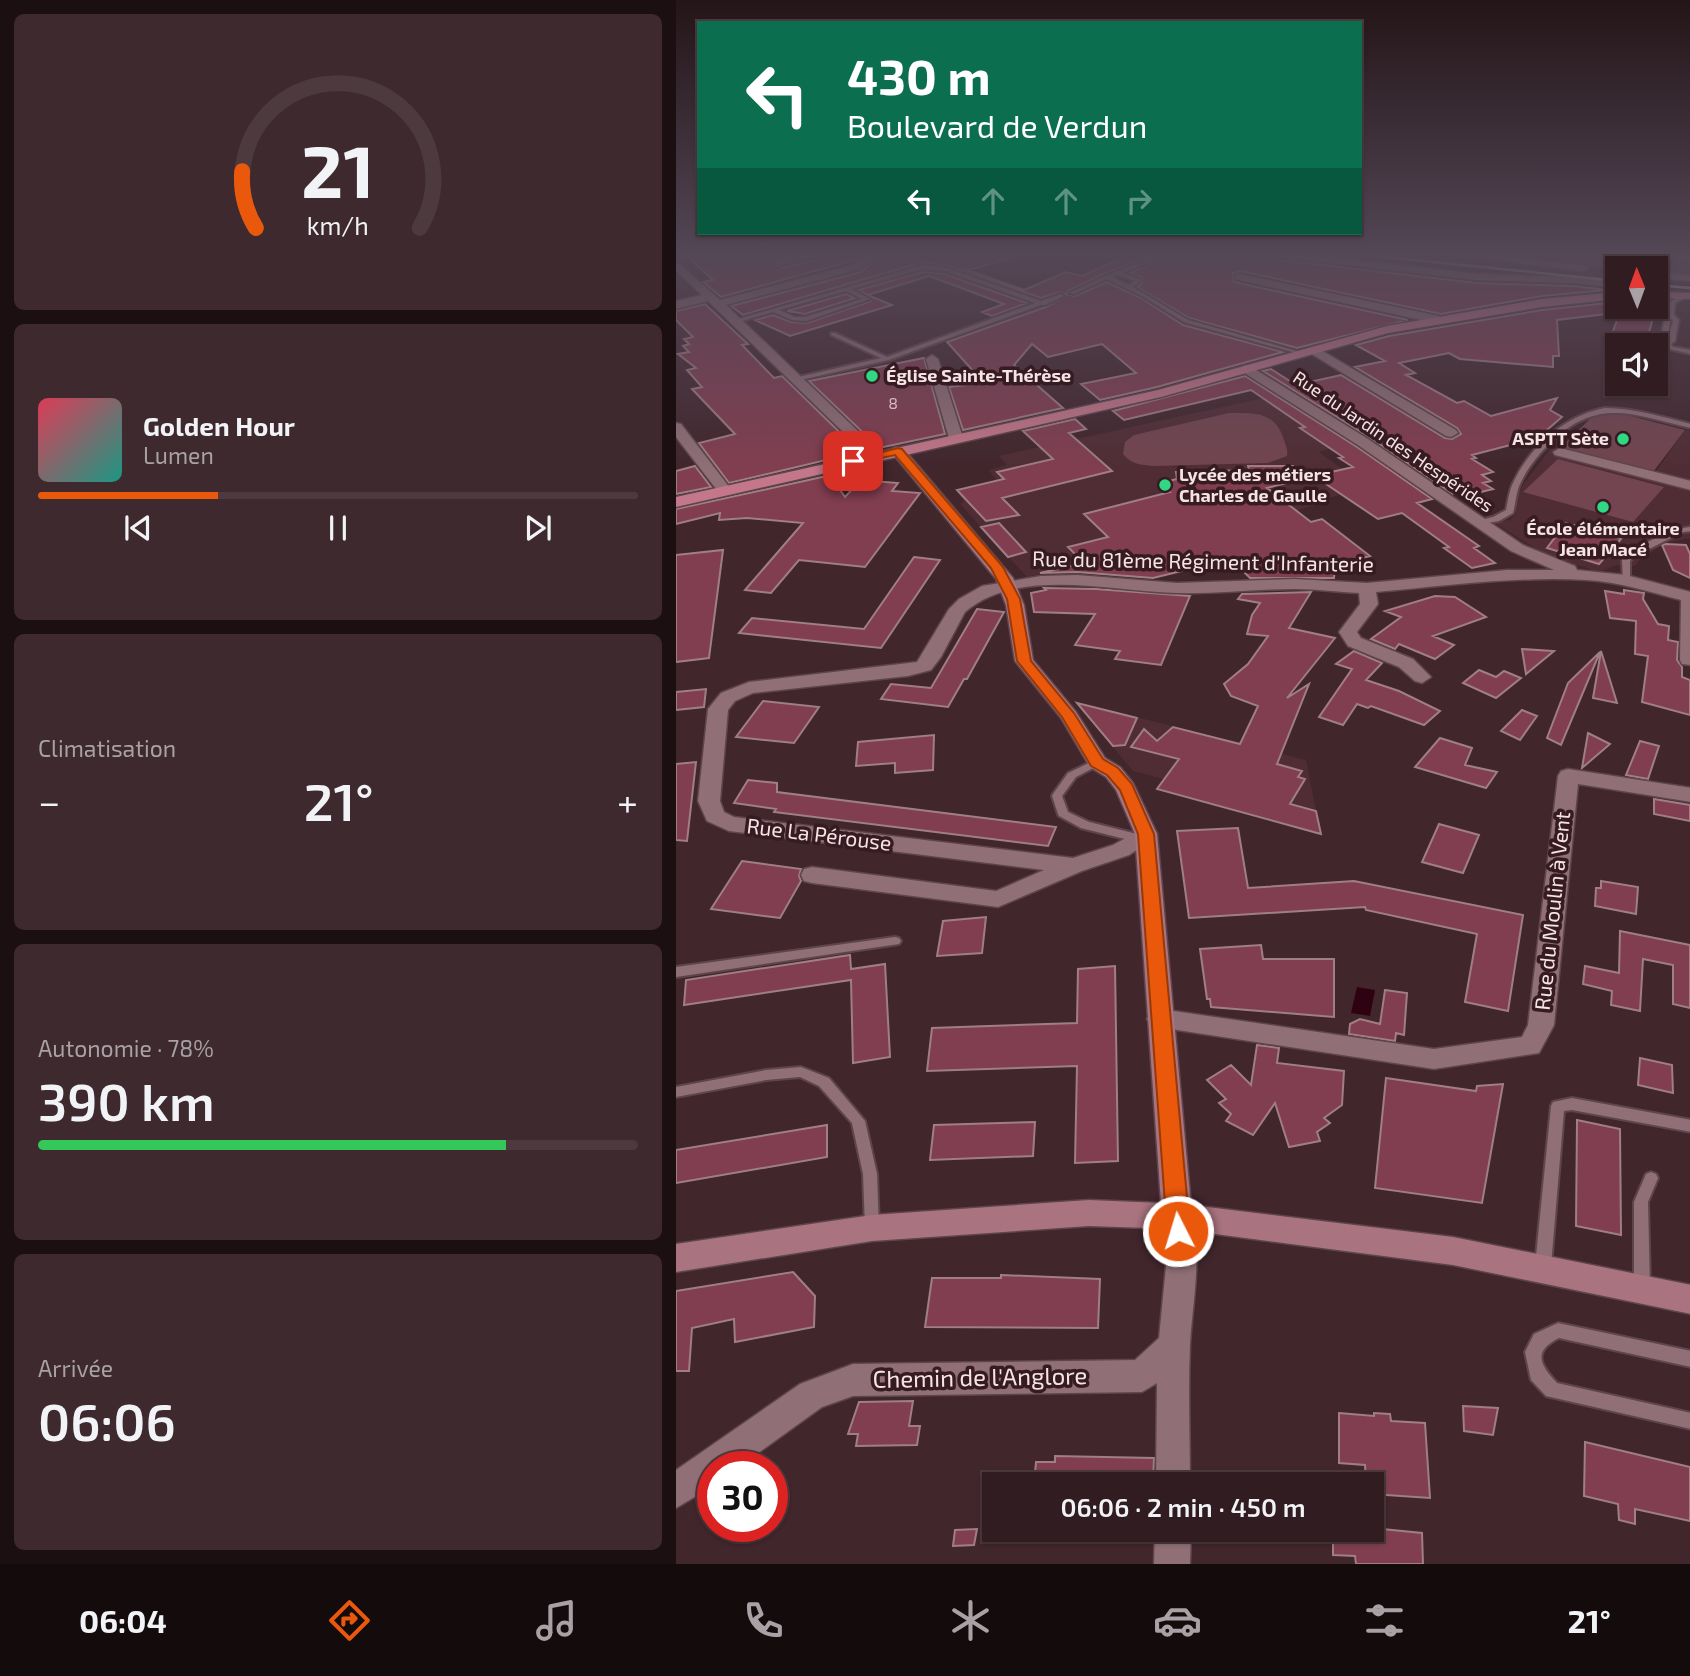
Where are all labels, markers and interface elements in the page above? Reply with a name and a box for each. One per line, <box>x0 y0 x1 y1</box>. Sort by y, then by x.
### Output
text: 430 m <box>847 46 991 105</box>
icon: left <box>732 49 823 140</box>
text: Boulevard de Verdun <box>847 106 1147 144</box>
text: 21 <box>301 125 375 213</box>
icon: left <box>901 182 939 220</box>
icon: ahead <box>974 182 1012 220</box>
icon: ahead <box>1047 182 1085 220</box>
icon: right <box>1120 182 1158 220</box>
text: km/h <box>307 210 369 240</box>
north arrow <box>1605 256 1668 318</box>
map controls <box>1605 256 1668 396</box>
button: sound <box>1605 333 1668 396</box>
place label: Église Sainte-Thérèse <box>886 364 1071 386</box>
street label: Rue du Jardin des Hespérides <box>1289 366 1498 516</box>
marker: Église Sainte-Thérèse <box>864 368 880 384</box>
house number: 8 <box>888 393 898 412</box>
text: Golden Hour <box>143 410 295 441</box>
place label: ASPTT Sète <box>1512 427 1609 449</box>
pin <box>823 431 883 491</box>
marker: ASPTT Sète <box>1615 431 1631 447</box>
text: Lumen <box>143 441 214 469</box>
icon: arrive <box>834 442 872 480</box>
place label: Lycée des métiers Charles de Gaulle <box>1179 463 1331 506</box>
marker: Lycée des métiers Charles de Gaulle <box>1157 477 1173 493</box>
marker: École élémentaire Jean Macé <box>1595 499 1611 515</box>
icon: previous <box>119 509 157 547</box>
icon: pause <box>319 509 357 547</box>
icon: next <box>519 509 557 547</box>
place label: École élémentaire Jean Macé <box>1526 517 1680 560</box>
street label: Rue du 81ème Régiment d'Infanterie <box>1032 545 1374 576</box>
text: Climatisation <box>38 734 176 762</box>
text: 21° <box>304 769 374 831</box>
text: − <box>38 778 60 824</box>
text: + <box>617 778 638 824</box>
street label: Rue du Moulin à Vent <box>1529 810 1574 1011</box>
street label: Rue La Pérouse <box>745 812 893 855</box>
text: Autonomie · 78% <box>38 1034 214 1062</box>
text: 390 km <box>38 1069 215 1131</box>
position arrow <box>1141 1194 1215 1268</box>
text: Arrivée <box>38 1354 113 1382</box>
street label: Chemin de l'Anglore <box>872 1360 1088 1393</box>
text: 06:06 <box>38 1389 176 1451</box>
speed limit sign: 30 <box>697 1451 788 1542</box>
text: 06:06 · 2 min · 450 m <box>1060 1491 1306 1522</box>
icon: directions <box>325 1596 374 1645</box>
icon: music <box>532 1596 581 1645</box>
icon: phone <box>739 1596 788 1645</box>
icon: climate <box>946 1596 995 1645</box>
icon: car <box>1153 1596 1202 1645</box>
icon: filters <box>1360 1596 1409 1645</box>
text: 06:04 <box>79 1601 167 1639</box>
text: 21° <box>1567 1601 1611 1639</box>

